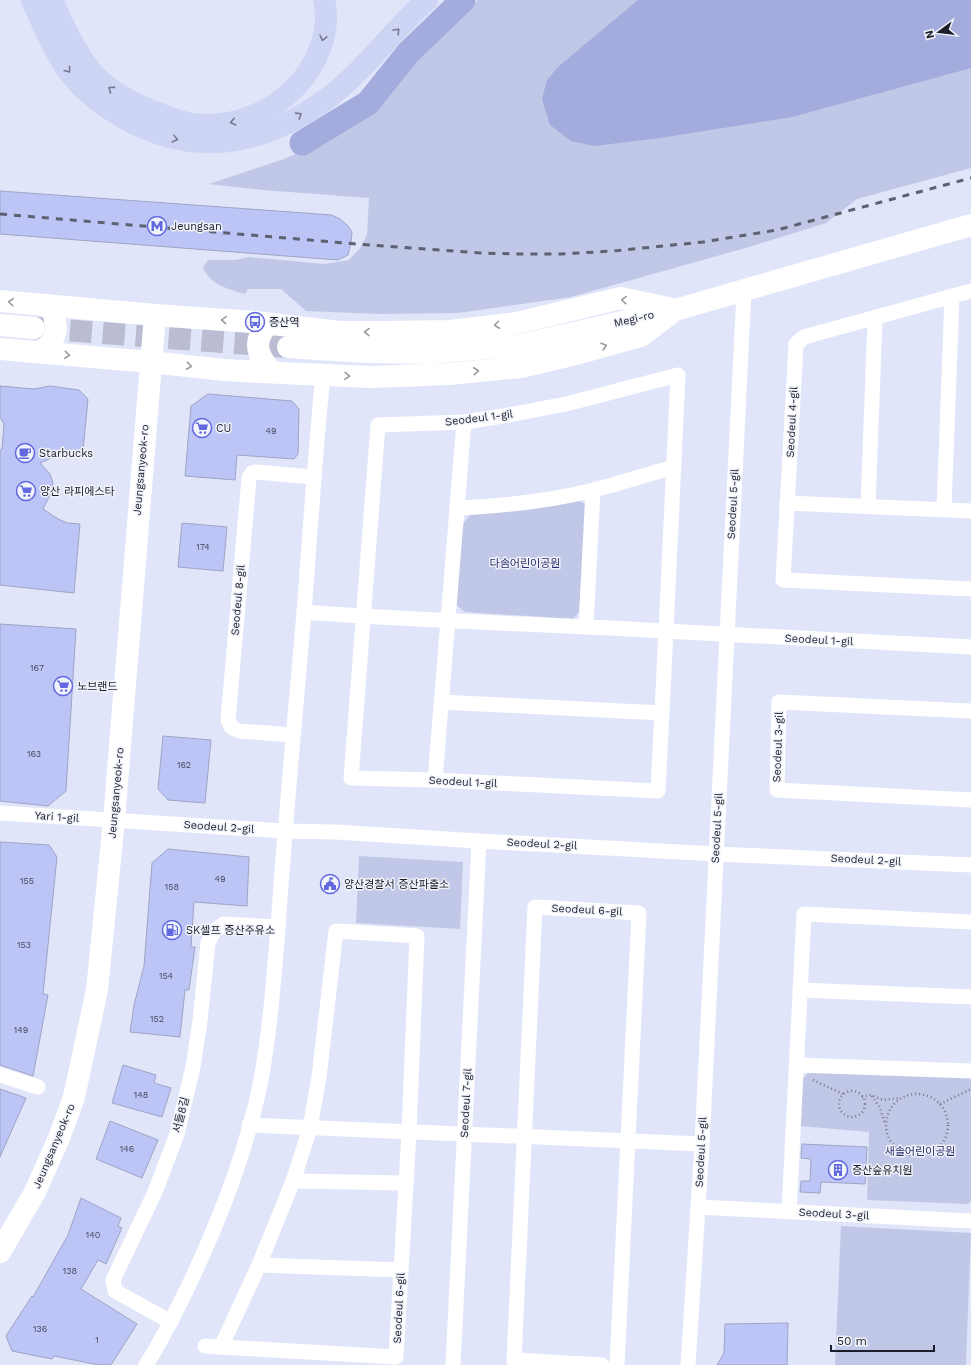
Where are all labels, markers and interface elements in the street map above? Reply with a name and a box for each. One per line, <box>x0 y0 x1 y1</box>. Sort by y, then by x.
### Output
north arrow <box>919 12 959 52</box>
one-way arrow <box>392 28 400 36</box>
text: N <box>922 29 937 40</box>
one-way arrow <box>320 35 328 42</box>
one-way arrow <box>63 65 70 72</box>
one-way arrow <box>108 86 115 93</box>
one-way arrow <box>295 113 302 120</box>
one-way arrow <box>229 118 236 126</box>
one-way arrow <box>171 134 178 143</box>
metro station icon: Jeungsan <box>146 215 168 237</box>
place label: Jeungsan <box>171 220 222 233</box>
one-way arrow <box>620 295 627 304</box>
one-way arrow <box>8 298 14 307</box>
street label: Megi-ro <box>613 308 655 330</box>
bus stop icon: 증산역 <box>244 311 266 333</box>
one-way arrow <box>221 316 227 325</box>
place label: 증산역 <box>269 316 299 329</box>
one-way arrow <box>494 321 500 330</box>
one-way arrow <box>364 328 370 336</box>
one-way arrow <box>600 342 607 351</box>
one-way arrow <box>64 350 70 359</box>
one-way arrow <box>186 361 192 370</box>
one-way arrow <box>473 367 479 376</box>
one-way arrow <box>344 372 350 381</box>
street label: Seodeul 4-gil <box>784 385 800 458</box>
street label: Seodeul 1-gil <box>444 407 514 429</box>
supermarket icon: CU <box>191 417 213 439</box>
place label: CU <box>216 422 231 435</box>
street label: Jeungsanyeok-ro <box>131 424 151 516</box>
house number: 49 <box>265 426 277 436</box>
cafe icon: Starbucks <box>14 442 36 464</box>
place label: Starbucks <box>39 447 93 460</box>
street label: Seodeul 5-gil <box>725 468 741 540</box>
supermarket icon: 양산 라피에스타 <box>15 480 37 502</box>
place label: 양산 라피에스타 <box>40 485 115 498</box>
house number: 174 <box>196 542 210 552</box>
park label: 다솜어린이공원 <box>490 557 560 570</box>
street label: Seodeul 8-gil <box>228 563 248 636</box>
street label: Seodeul 1-gil <box>784 632 854 648</box>
house number: 167 <box>30 663 44 673</box>
supermarket icon: 노브랜드 <box>52 675 74 697</box>
place label: 노브랜드 <box>77 680 117 693</box>
street label: Seodeul 3-gil <box>770 711 786 783</box>
street label: Jeungsanyeok-ro <box>106 747 126 839</box>
house number: 163 <box>27 749 41 759</box>
house number: 162 <box>177 760 191 770</box>
street label: Seodeul 1-gil <box>428 774 498 790</box>
street label: Seodeul 5-gil <box>709 792 725 864</box>
street label: Yari 1-gil <box>34 809 80 825</box>
street label: Seodeul 2-gil <box>183 818 255 836</box>
street label: Seodeul 2-gil <box>506 836 578 852</box>
street label: Seodeul 2-gil <box>830 852 902 868</box>
public building icon: 양산경찰서 증산파출소 <box>319 873 341 895</box>
house number: 49 <box>214 874 226 884</box>
house number: 155 <box>20 876 34 886</box>
place label: 양산경찰서 증산파출소 <box>344 878 449 891</box>
house number: 158 <box>165 882 179 892</box>
street label: Seodeul 6-gil <box>551 902 624 918</box>
fuel station icon: SK셀프 증산주유소 <box>161 919 183 941</box>
place label: SK셀프 증산주유소 <box>186 924 275 937</box>
house number: 153 <box>17 940 31 950</box>
house number: 154 <box>159 971 174 981</box>
house number: 152 <box>150 1014 164 1024</box>
house number: 149 <box>14 1025 28 1035</box>
street label: Seodeul 7-gil <box>458 1067 474 1138</box>
house number: 148 <box>134 1090 148 1100</box>
street label: 서들8길 <box>170 1095 192 1135</box>
street label: Jeungsanyeok-ro <box>30 1101 78 1191</box>
street label: Seodeul 5-gil <box>693 1116 709 1188</box>
house number: 146 <box>120 1144 134 1154</box>
park label: 새솔어린이공원 <box>885 1145 955 1158</box>
building icon: 증산숲유치원 <box>827 1159 849 1181</box>
place label: 증산숲유치원 <box>852 1164 913 1177</box>
street label: Seodeul 3-gil <box>798 1206 870 1222</box>
house number: 140 <box>86 1230 101 1240</box>
house number: 138 <box>63 1266 77 1276</box>
street label: Seodeul 6-gil <box>391 1271 407 1344</box>
house number: 136 <box>33 1324 47 1334</box>
scale bar <box>831 1327 934 1353</box>
text: 50 m <box>837 1334 867 1348</box>
house number: 1 <box>95 1335 99 1345</box>

